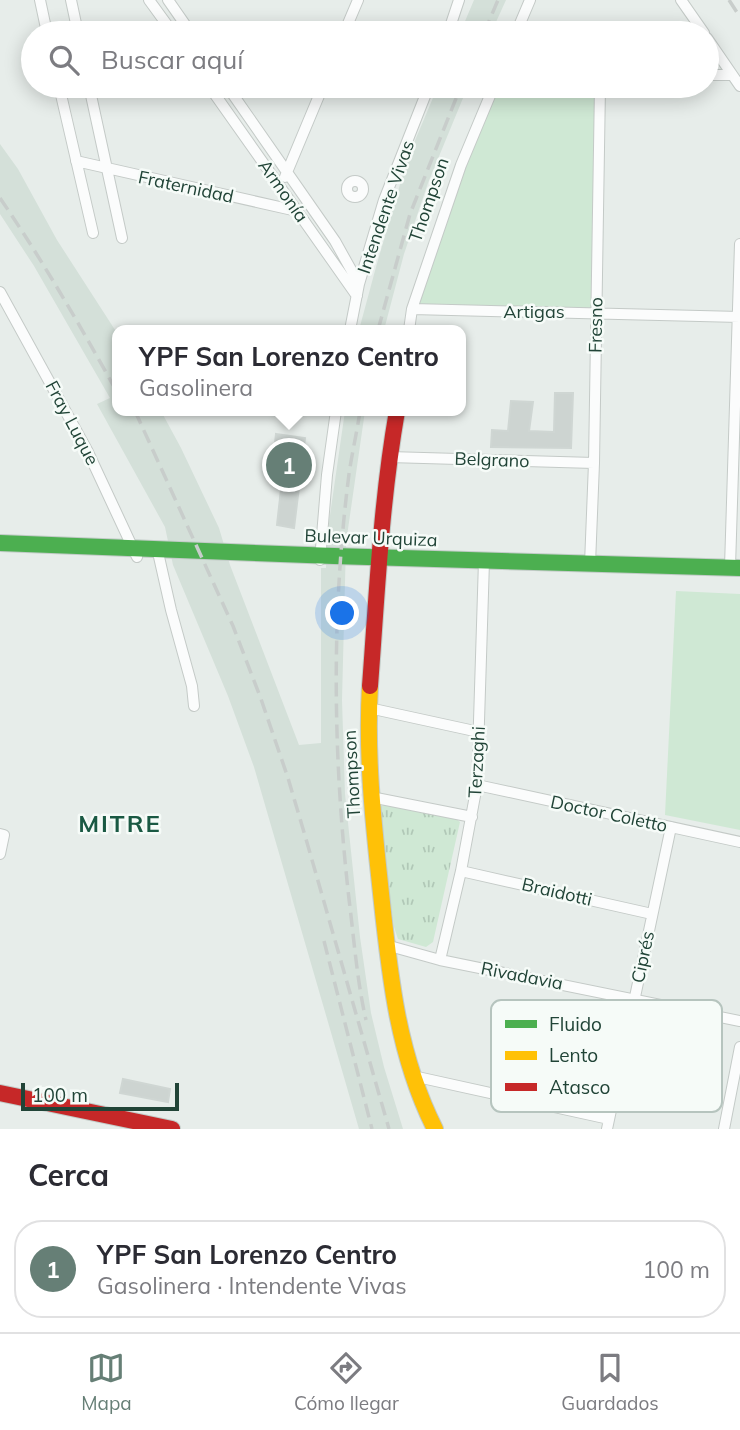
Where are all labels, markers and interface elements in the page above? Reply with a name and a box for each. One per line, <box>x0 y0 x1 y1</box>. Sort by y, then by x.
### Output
search box <box>21 21 719 98</box>
icon: search <box>45 41 83 79</box>
text: Buscar aquí <box>101 43 244 76</box>
street label: Intendente Vivas <box>352 137 419 277</box>
street label: Thompson <box>403 154 454 245</box>
street label: Armonía <box>253 155 313 227</box>
street label: Fraternidad <box>136 165 236 208</box>
street label: Fresno <box>584 297 607 353</box>
street label: Artigas <box>503 300 565 323</box>
popup <box>112 325 466 416</box>
text: YPF San Lorenzo Centro <box>139 340 439 373</box>
text: Gasolinera <box>139 373 253 402</box>
street label: Fray Luque <box>41 377 104 469</box>
pin: 1 <box>266 439 312 491</box>
street label: Belgrano <box>454 447 530 472</box>
street label: Bulevar Urquiza <box>304 524 438 551</box>
your location <box>325 596 359 630</box>
street label: Terzaghi <box>463 726 490 798</box>
street label: Thompson <box>338 729 365 819</box>
street label: Doctor Coletto <box>549 790 670 837</box>
district label: MITRE <box>78 808 162 838</box>
street label: Braidotti <box>520 872 594 911</box>
street label: Ciprés <box>626 929 659 985</box>
street label: Rivadavia <box>479 956 565 995</box>
legend <box>491 1000 722 1112</box>
text: Fluido <box>549 1012 602 1036</box>
text: Lento <box>549 1043 598 1067</box>
text: Atasco <box>549 1075 610 1099</box>
scale bar <box>21 1080 178 1112</box>
text: 100 m <box>32 1083 88 1107</box>
text: Cerca <box>28 1156 109 1194</box>
text: YPF San Lorenzo Centro <box>97 1238 397 1271</box>
text: 1 <box>46 1255 60 1284</box>
text: 100 m <box>642 1255 710 1284</box>
text: Gasolinera · Intendente Vivas <box>97 1271 407 1300</box>
tab: Mapa <box>81 1349 132 1415</box>
tab: Cómo llegar <box>294 1349 399 1415</box>
tab: Guardados <box>561 1349 659 1415</box>

